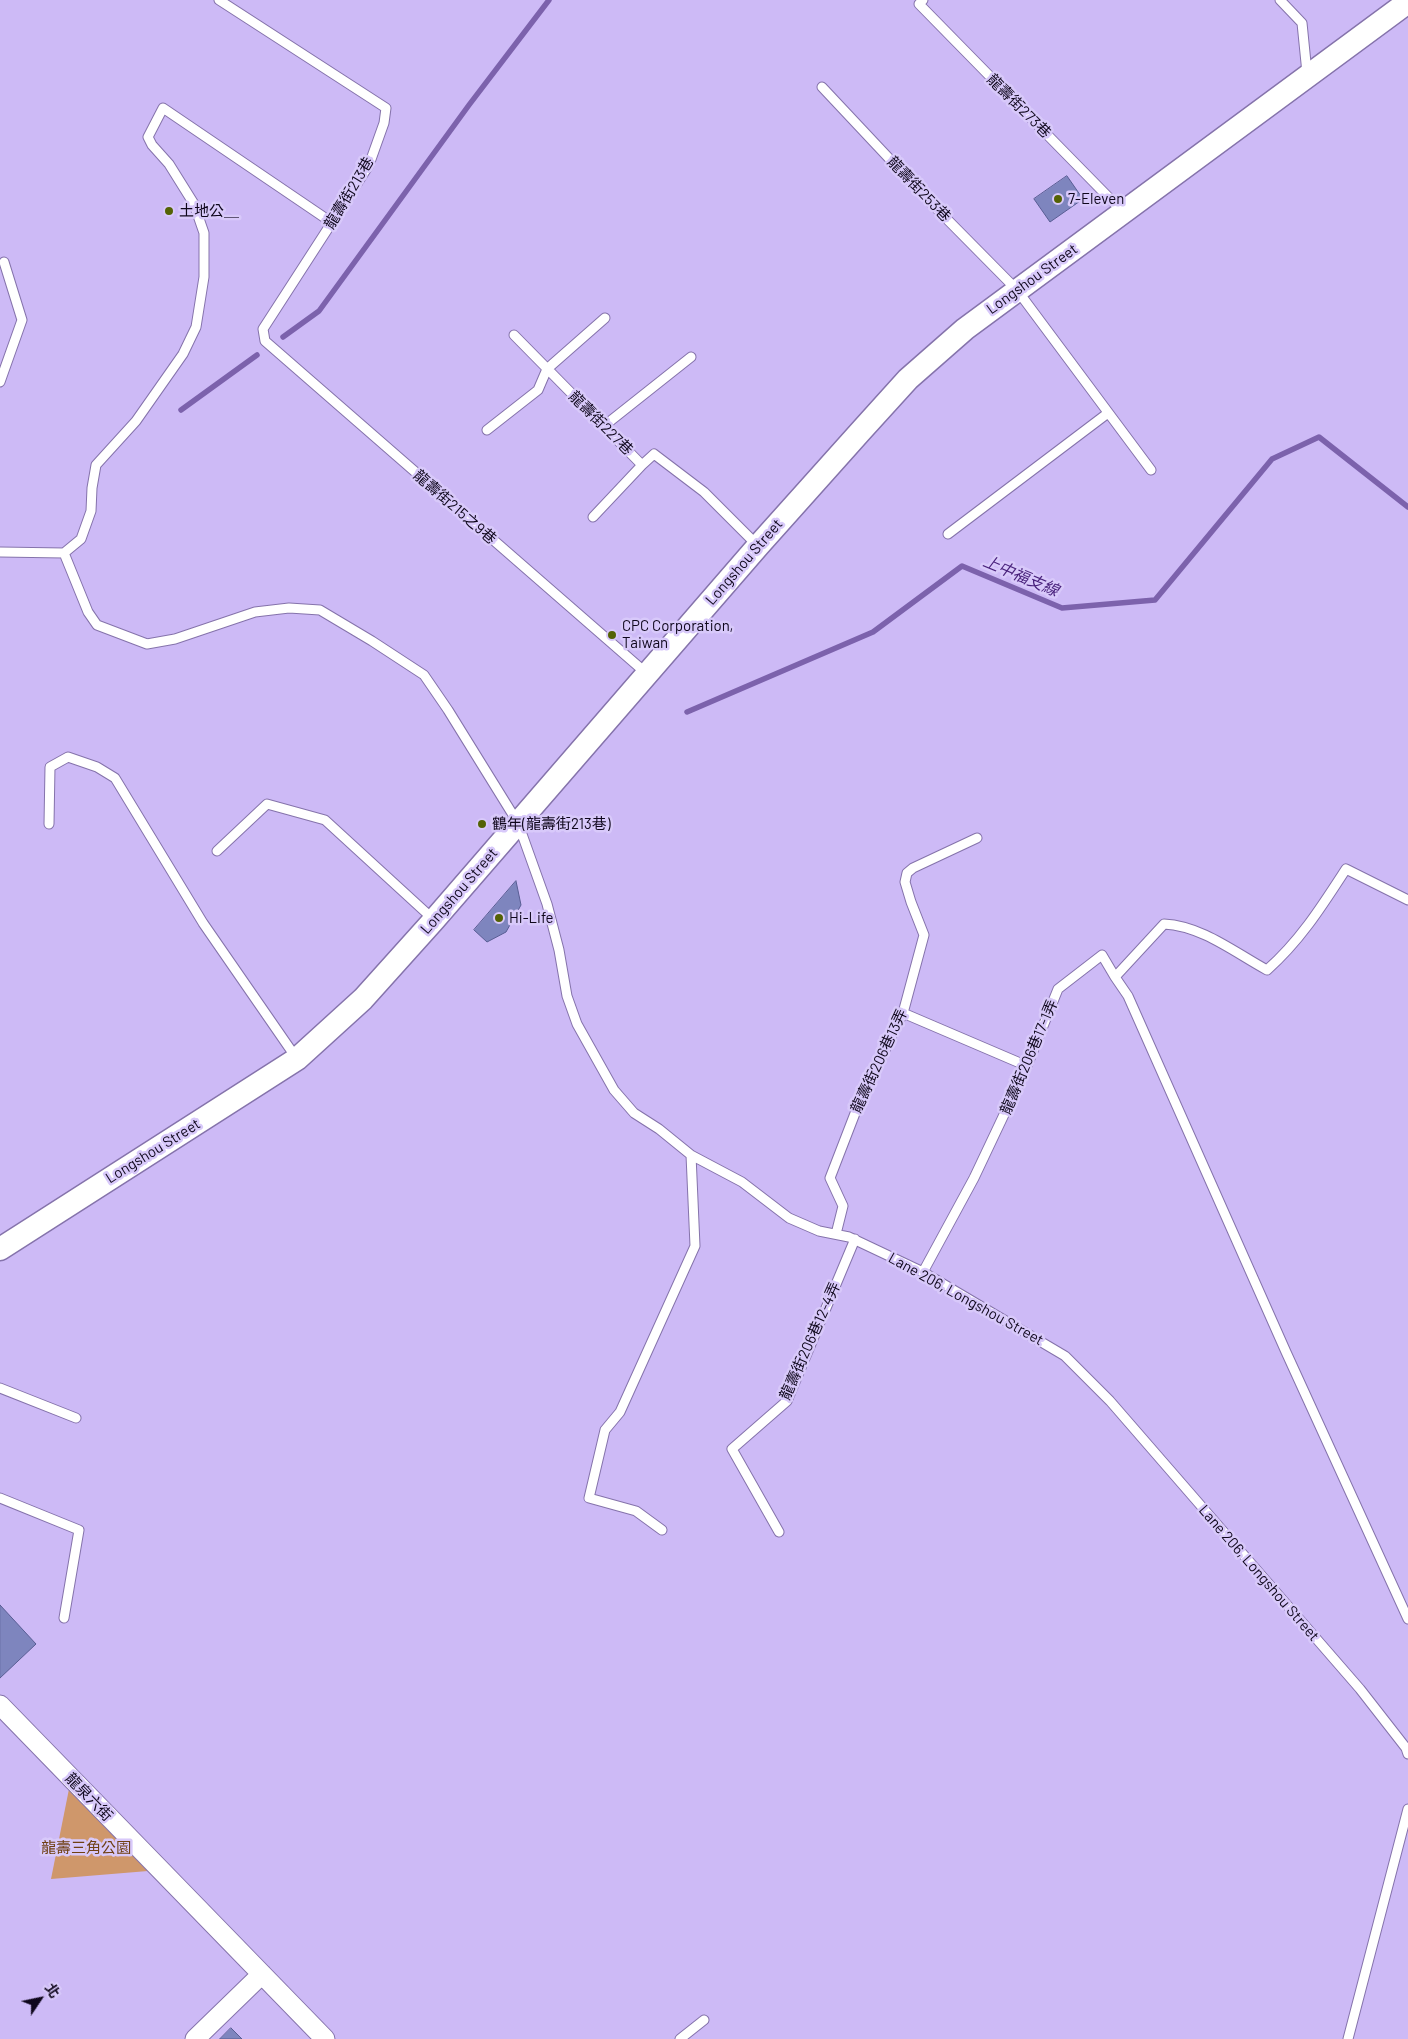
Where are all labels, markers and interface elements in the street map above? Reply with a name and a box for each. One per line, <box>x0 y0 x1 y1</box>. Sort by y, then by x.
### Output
street label: 龍壽街273巷 <box>983 70 1055 142</box>
street label: 龍壽街253巷 <box>884 153 954 225</box>
street label: 龍壽街213巷 <box>320 154 378 232</box>
place label: 7-Eleven <box>1068 190 1124 208</box>
marker: 7-Eleven <box>1052 193 1064 205</box>
place label: 土地公＿ <box>179 202 239 220</box>
marker: 土地公＿ <box>163 205 175 217</box>
street label: Longshou Street <box>983 240 1081 318</box>
street label: 龍壽街227巷 <box>565 387 637 459</box>
street label: 龍壽街215之9巷 <box>410 466 500 548</box>
street label: Longshou Street <box>702 515 786 609</box>
water label: 上中福支線 <box>980 552 1062 600</box>
place label: CPC Corporation, Taiwan <box>622 617 733 652</box>
marker: CPC Corporation, Taiwan <box>606 629 618 641</box>
place label: 鶴年(龍壽街213巷) <box>492 815 611 833</box>
marker: 鶴年(龍壽街213巷) <box>476 818 488 830</box>
street label: Longshou Street <box>417 844 501 938</box>
place label: Hi-Life <box>509 909 554 927</box>
marker: Hi-Life <box>493 912 505 924</box>
street label: 龍壽街206巷17-1弄 <box>997 997 1061 1117</box>
street label: 龍壽街206巷13弄 <box>847 1006 911 1116</box>
street label: Longshou Street <box>102 1115 204 1187</box>
street label: Lane 206, Longshou Street <box>885 1249 1047 1349</box>
street label: 龍壽街206巷12-4弄 <box>776 1279 844 1403</box>
street label: Lane 206, Longshou Street <box>1195 1501 1323 1645</box>
street label: 龍泉六街 <box>62 1769 116 1825</box>
park label: 龍壽三角公園 <box>41 1839 131 1857</box>
north arrow <box>15 1974 65 2024</box>
text: 北 <box>42 1980 64 2001</box>

